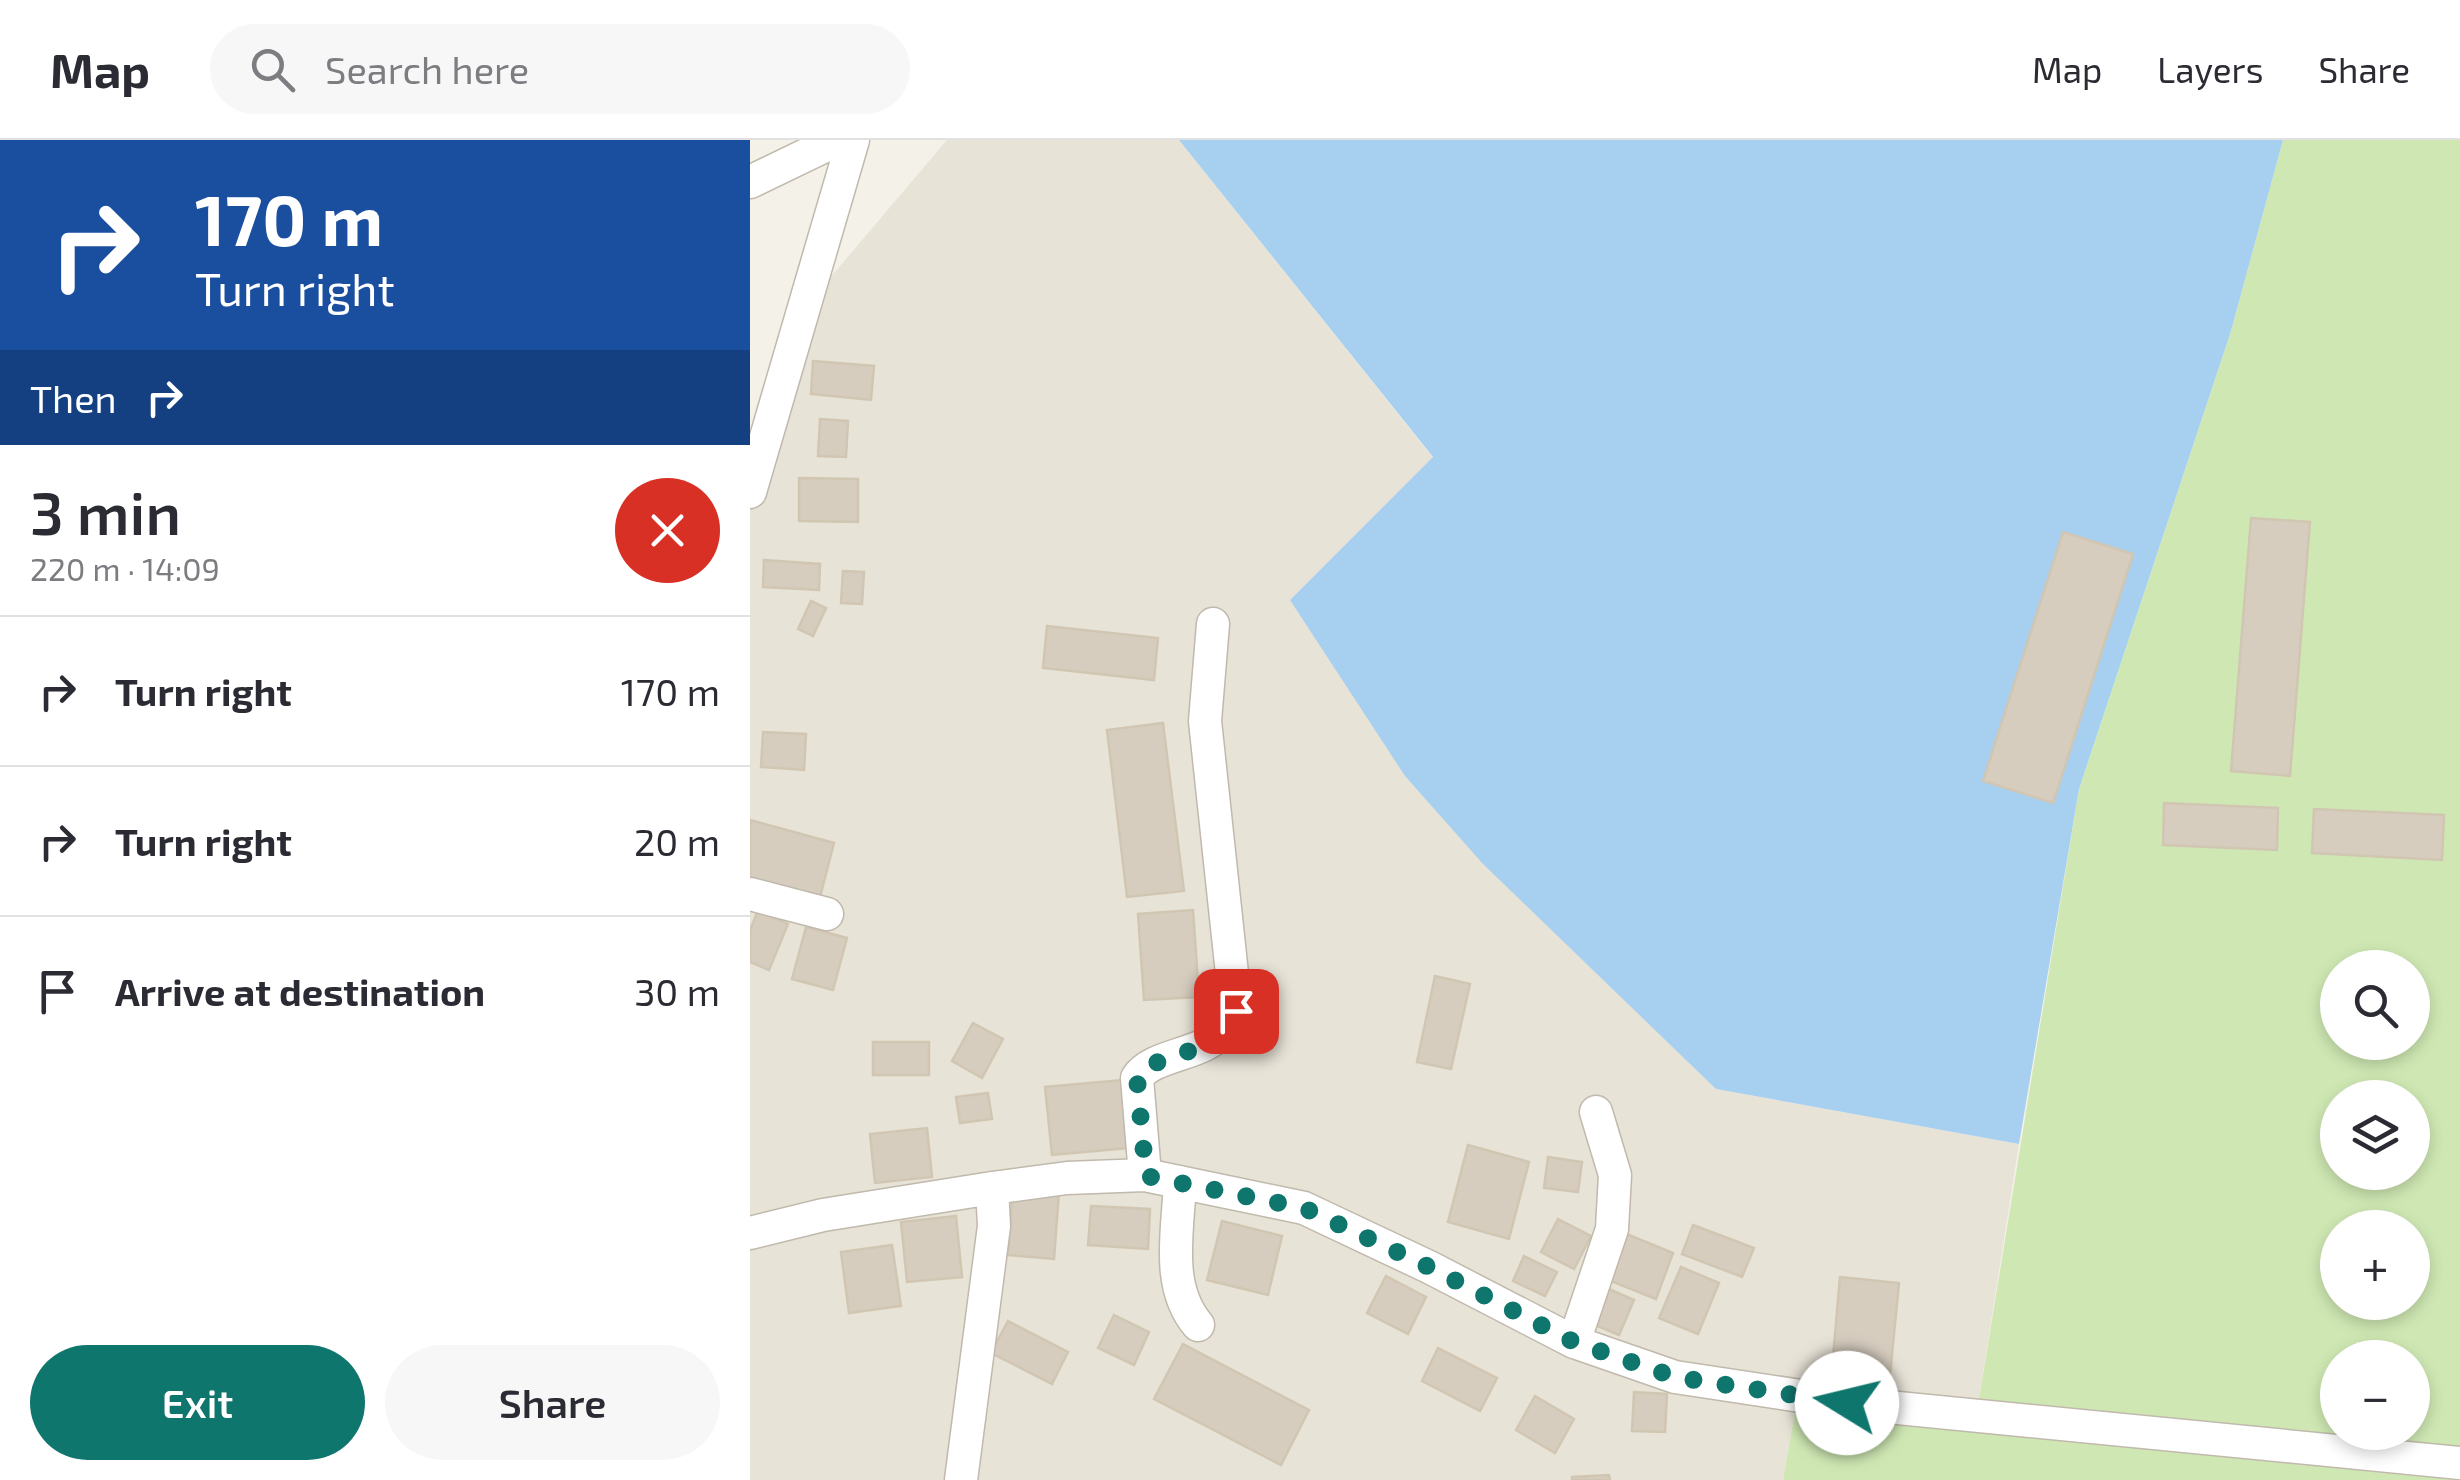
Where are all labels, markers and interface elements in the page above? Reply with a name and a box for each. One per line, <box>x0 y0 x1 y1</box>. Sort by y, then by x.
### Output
search box <box>210 24 910 114</box>
text: Map <box>50 40 150 98</box>
icon: search <box>245 42 300 97</box>
text: Search here <box>325 46 529 92</box>
text: Map <box>2032 48 2102 90</box>
text: Layers <box>2157 48 2263 90</box>
text: Share <box>2318 48 2410 90</box>
text: 170 m <box>195 176 383 260</box>
icon: right <box>30 180 160 310</box>
text: Turn right <box>195 261 395 315</box>
icon: right <box>137 370 192 425</box>
text: Then <box>30 375 117 421</box>
text: 3 min <box>30 475 181 547</box>
button: close <box>615 478 720 583</box>
text: 220 m · 14:09 <box>30 549 220 587</box>
icon: right <box>30 664 85 719</box>
text: Turn right <box>115 668 292 714</box>
text: 170 m <box>621 668 720 714</box>
icon: right <box>30 814 85 869</box>
text: Turn right <box>115 818 292 864</box>
text: 20 m <box>634 818 720 864</box>
map controls <box>2320 950 2430 1450</box>
button: search <box>2320 950 2430 1060</box>
icon: arrive <box>30 964 85 1019</box>
text: Arrive at destination <box>115 968 485 1014</box>
text: 30 m <box>634 968 720 1014</box>
pin <box>1194 969 1279 1054</box>
icon: arrive <box>1209 984 1264 1039</box>
button: layers <box>2320 1080 2430 1190</box>
button: + <box>2320 1210 2430 1320</box>
button: − <box>2320 1340 2430 1450</box>
button: Exit <box>30 1345 365 1460</box>
button: Share <box>385 1345 720 1460</box>
position arrow <box>1795 1351 1899 1455</box>

